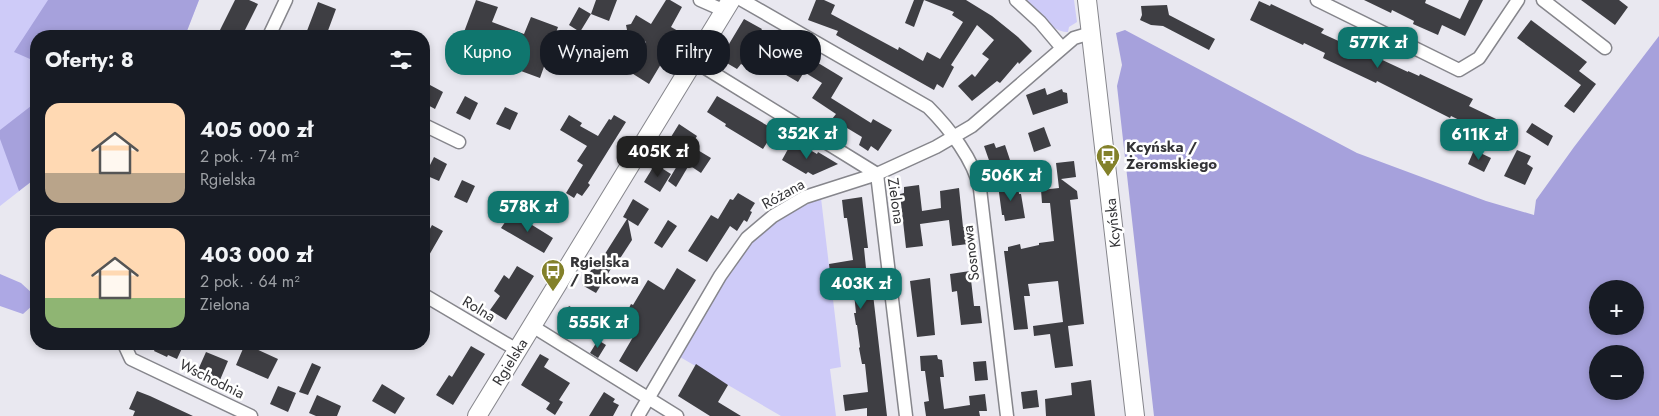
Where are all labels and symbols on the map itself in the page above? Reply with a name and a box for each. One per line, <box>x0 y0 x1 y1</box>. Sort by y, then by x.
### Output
pin: 577K zł <box>1332 27 1424 69</box>
pin: 352K zł <box>761 118 853 160</box>
pin: 611K zł <box>1433 119 1525 161</box>
pin: 405K zł <box>612 136 704 178</box>
place label: Kcyńska / Żeromskiego <box>1126 136 1217 175</box>
bus stop icon: Kcyńska / Żeromskiego <box>1095 143 1121 177</box>
pin: 506K zł <box>965 160 1057 202</box>
street label: Różana <box>758 173 808 215</box>
street label: Zielona <box>882 176 910 226</box>
pin: 578K zł <box>482 190 574 233</box>
street label: Kcyńska <box>1099 197 1127 249</box>
street label: Sosnowa <box>957 224 985 282</box>
place label: Rgielska / Bukowa <box>570 251 639 290</box>
bus stop icon: Rgielska / Bukowa <box>540 258 566 292</box>
pin: 403K zł <box>815 268 907 310</box>
street label: Rolna <box>458 291 500 327</box>
pin: 555K zł <box>552 306 644 349</box>
street label: Rgielska <box>487 334 533 390</box>
street label: Wschodnia <box>176 354 248 404</box>

